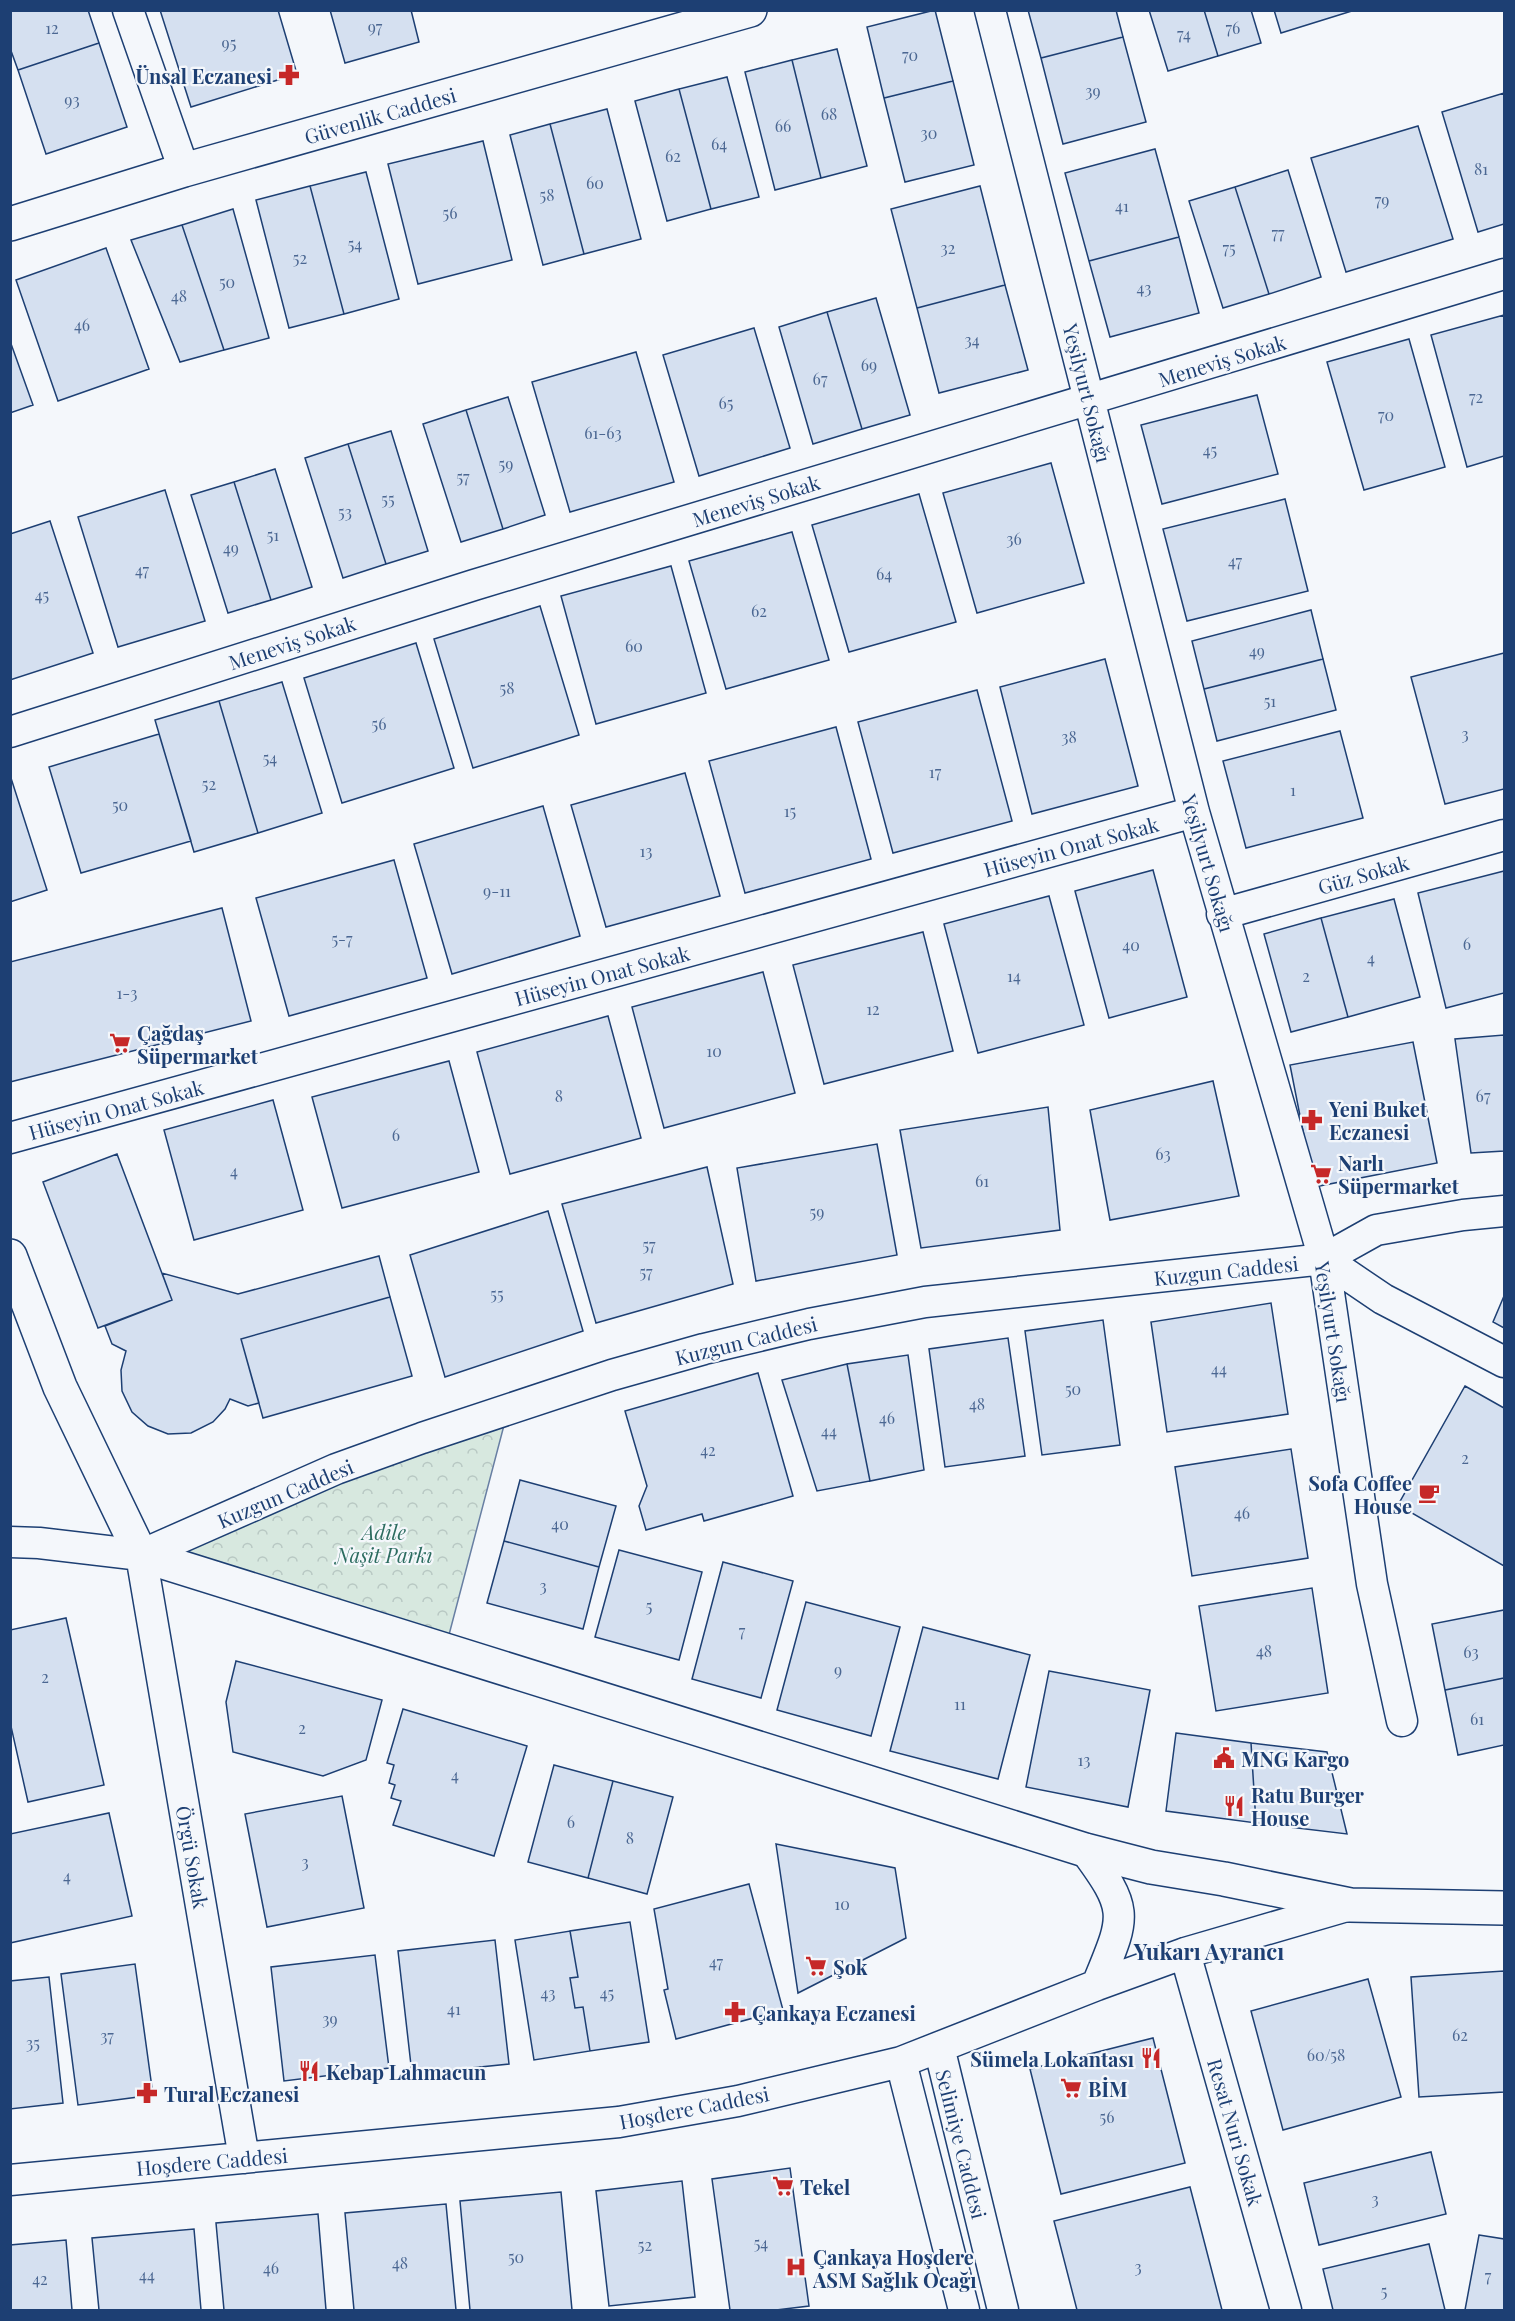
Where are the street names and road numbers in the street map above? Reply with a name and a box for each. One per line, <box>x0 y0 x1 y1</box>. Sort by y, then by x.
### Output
street label: Güvenlik Caddesi <box>301 80 459 150</box>
street label: Yeşilyurt Sokağı <box>1057 320 1118 465</box>
street label: Meneviş Sokak <box>1155 328 1289 392</box>
street label: Meneviş Sokak <box>689 468 823 532</box>
street label: Meneviş Sokak <box>225 609 359 675</box>
street label: Yeşilyurt Sokağı <box>1176 790 1242 935</box>
street label: Hüseyin Onat Sokak <box>981 810 1161 882</box>
street label: Güz Sokak <box>1314 848 1412 900</box>
street label: Hüseyin Onat Sokak <box>512 939 692 1011</box>
street label: Hüseyin Onat Sokak <box>26 1073 206 1145</box>
street label: Kuzgun Caddesi <box>1152 1249 1300 1291</box>
street label: Yeşilyurt Sokağı <box>1309 1259 1358 1404</box>
street label: Kuzgun Caddesi <box>672 1309 820 1371</box>
street label: Kuzgun Caddesi <box>213 1452 357 1534</box>
street label: Örgü Sokak <box>171 1803 215 1911</box>
street label: Resat Nuri Sokak <box>1202 2055 1270 2209</box>
street label: Selimiye Caddesi <box>930 2067 994 2222</box>
street label: Hoşdere Caddesi <box>617 2079 771 2135</box>
street label: Hoşdere Caddesi <box>135 2141 289 2181</box>

